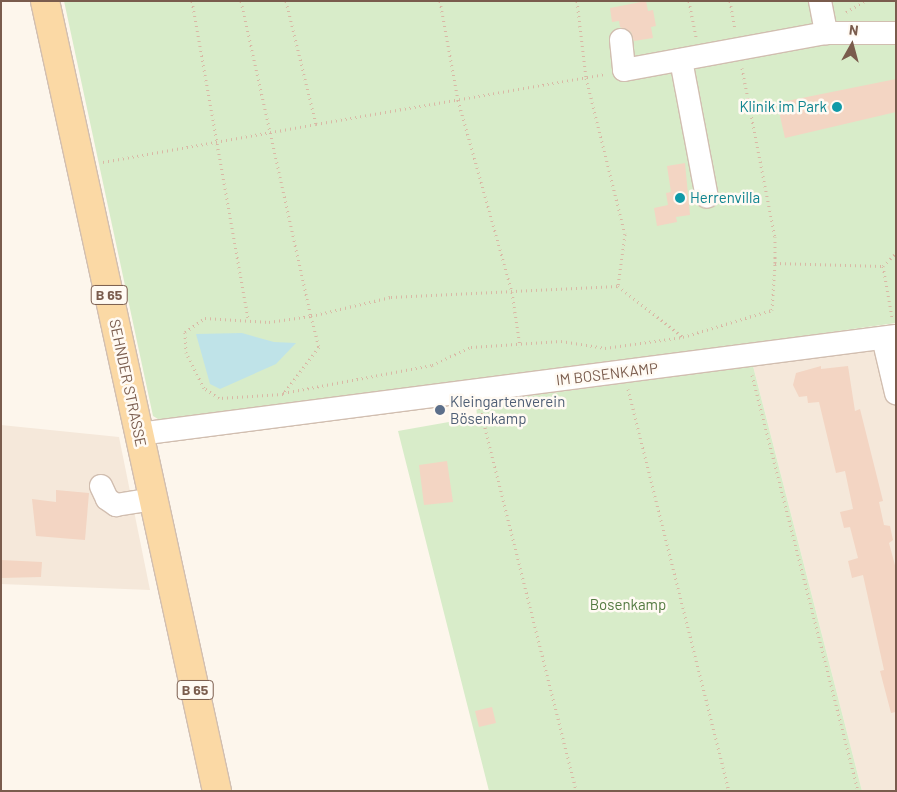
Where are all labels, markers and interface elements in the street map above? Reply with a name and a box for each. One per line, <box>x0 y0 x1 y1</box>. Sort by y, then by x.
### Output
north arrow <box>827 20 877 70</box>
text: N <box>848 21 860 39</box>
place label: Klinik im Park <box>739 98 827 116</box>
marker: Klinik im Park <box>831 101 843 113</box>
place label: Herrenvilla <box>690 189 760 207</box>
marker: Herrenvilla <box>674 192 686 204</box>
road number: B 65 <box>90 284 128 306</box>
street label: SEHNDER STRASSE <box>106 318 150 448</box>
street label: IM BOSENKAMP <box>555 359 659 389</box>
place label: Kleingartenverein Bösenkamp <box>450 392 565 427</box>
marker: Kleingartenverein Bösenkamp <box>434 404 446 416</box>
park label: Bosenkamp <box>590 596 666 614</box>
road number: B 65 <box>176 678 214 702</box>

